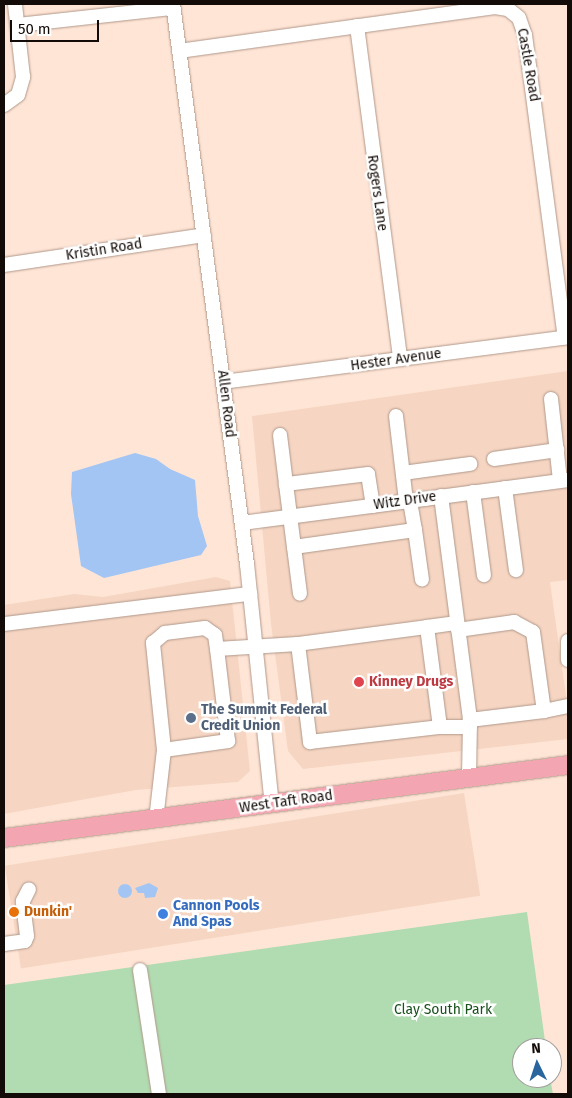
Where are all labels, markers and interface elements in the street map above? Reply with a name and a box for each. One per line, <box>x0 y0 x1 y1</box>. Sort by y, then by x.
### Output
scale bar <box>12 10 101 42</box>
text: 50 m <box>18 20 51 38</box>
street label: Castle Road <box>513 27 543 103</box>
street label: Rogers Lane <box>363 154 391 232</box>
street label: Kristin Road <box>64 236 144 264</box>
street label: Hester Avenue <box>349 345 443 375</box>
street label: Allen Road <box>214 369 238 439</box>
street label: Witz Drive <box>373 488 437 514</box>
place label: Kinney Drugs <box>369 674 453 690</box>
marker: Kinney Drugs <box>353 676 365 688</box>
place label: The Summit Federal Credit Union <box>201 702 327 734</box>
marker: The Summit Federal Credit Union <box>185 712 197 724</box>
street label: West Taft Road <box>238 787 334 817</box>
place label: Cannon Pools And Spas <box>173 898 260 930</box>
place label: Dunkin' <box>24 904 72 920</box>
marker: Dunkin' <box>8 906 20 918</box>
marker: Cannon Pools And Spas <box>157 908 169 920</box>
park label: Clay South Park <box>394 1002 492 1018</box>
north arrow <box>512 1038 562 1088</box>
text: N <box>531 1040 541 1057</box>

